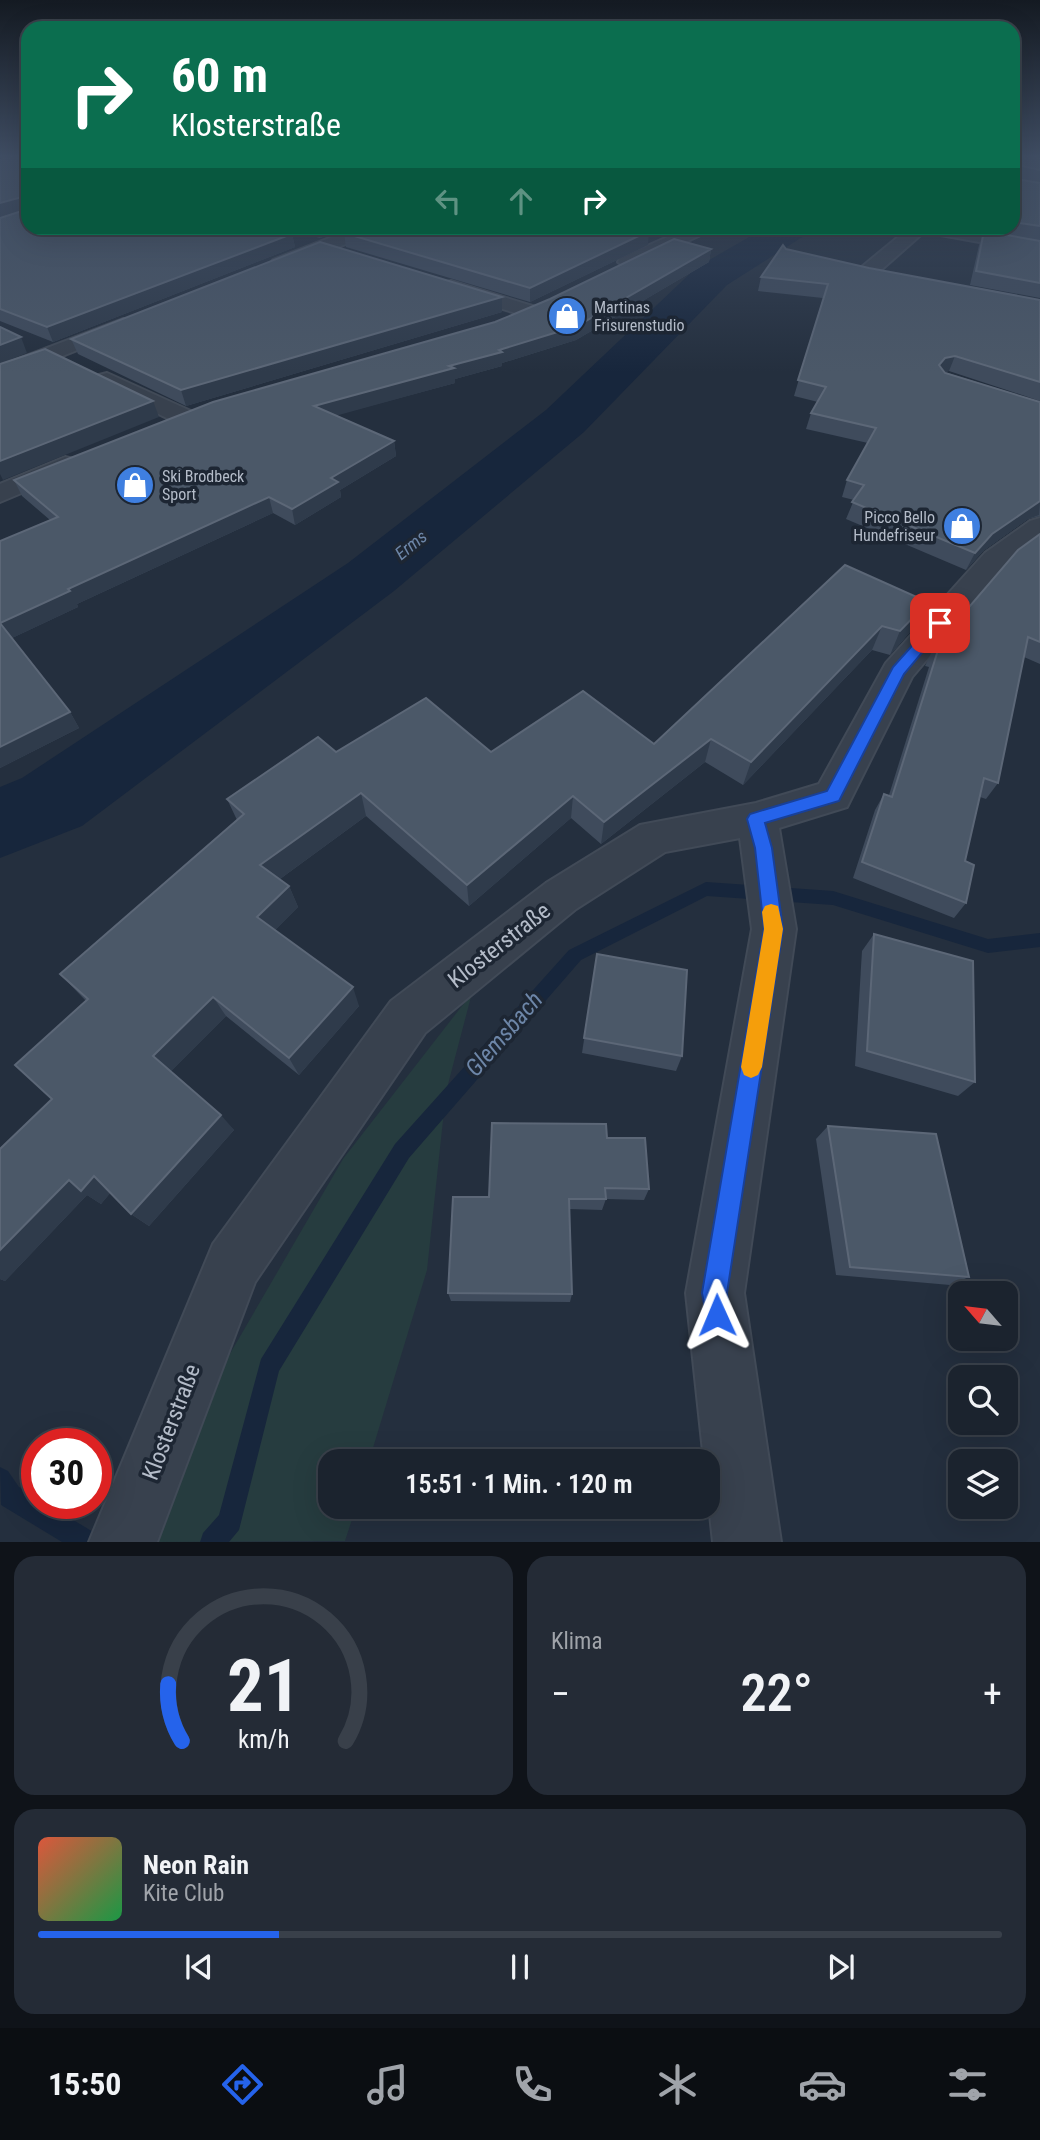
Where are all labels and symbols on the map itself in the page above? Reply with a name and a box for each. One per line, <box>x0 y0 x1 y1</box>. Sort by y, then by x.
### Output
shop icon: Martinas Frisurenstudio <box>546 295 588 337</box>
place label: Martinas Frisurenstudio <box>594 298 684 335</box>
shop icon: Ski Brodbeck Sport <box>114 464 156 506</box>
place label: Ski Brodbeck Sport <box>162 467 245 504</box>
shop icon: Picco Bello Hundefriseur <box>941 505 983 547</box>
place label: Picco Bello Hundefriseur <box>853 508 935 545</box>
water label: Erms <box>390 525 431 564</box>
pin <box>910 593 970 653</box>
street label: Klosterstraße <box>443 897 556 994</box>
water label: Glemsbach <box>460 986 548 1082</box>
position arrow <box>680 1278 754 1352</box>
north arrow <box>948 1281 1018 1351</box>
street label: Klosterstraße <box>137 1360 206 1484</box>
speed limit sign: 30 <box>21 1428 112 1519</box>

